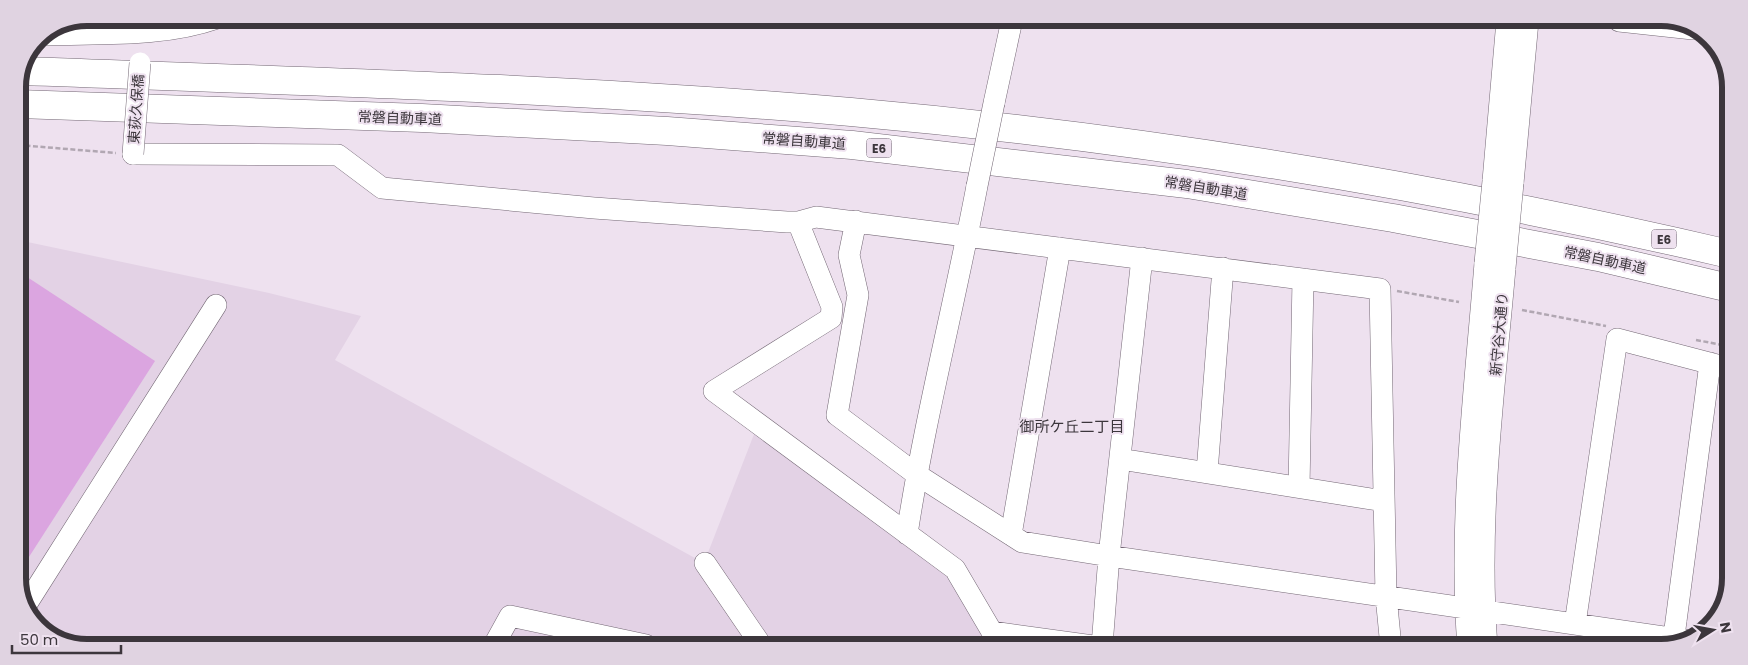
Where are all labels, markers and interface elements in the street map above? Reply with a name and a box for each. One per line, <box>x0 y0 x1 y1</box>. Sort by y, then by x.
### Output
street label: 東荻久保橋 <box>124 73 148 145</box>
street label: 常磐自動車道 <box>358 107 442 129</box>
street label: 常磐自動車道 <box>761 128 847 154</box>
road number: E6 <box>866 138 892 158</box>
street label: 常磐自動車道 <box>1163 172 1249 204</box>
road number: E6 <box>1652 230 1676 248</box>
street label: 常磐自動車道 <box>1562 241 1648 279</box>
street label: 新守谷大通り <box>1485 291 1513 377</box>
district label: 御所ケ丘二丁目 <box>1019 416 1125 437</box>
north arrow <box>1688 605 1738 655</box>
text: N <box>1715 620 1737 635</box>
scale bar <box>12 622 121 654</box>
text: 50 m <box>20 629 58 650</box>

